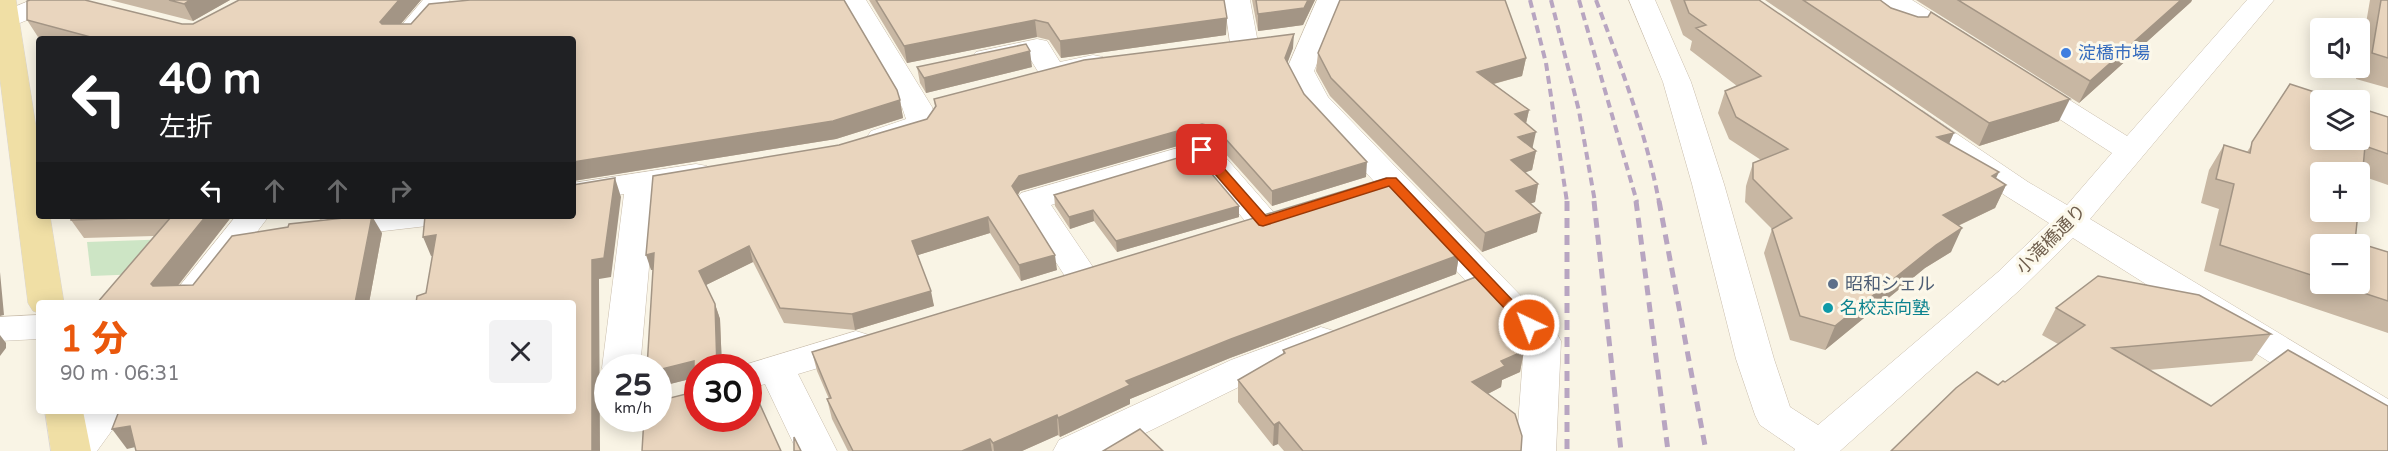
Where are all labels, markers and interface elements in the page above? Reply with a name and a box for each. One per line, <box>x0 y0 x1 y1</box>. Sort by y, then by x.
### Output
map controls <box>2310 18 2370 294</box>
button: sound <box>2310 18 2370 78</box>
place label: 淀橋市場 <box>2078 42 2150 64</box>
marker: 淀橋市場 <box>2059 46 2073 60</box>
text: 40 m <box>159 54 261 105</box>
icon: left <box>60 60 138 138</box>
button: layers <box>2310 90 2370 150</box>
text: 左折 <box>159 111 213 144</box>
pin <box>1176 124 1227 175</box>
icon: arrive <box>1185 133 1218 166</box>
button: + <box>2310 162 2370 222</box>
icon: left <box>195 174 228 207</box>
icon: ahead <box>258 174 291 207</box>
icon: ahead <box>321 174 354 207</box>
icon: right <box>384 174 417 207</box>
street label: 小滝橋通り <box>2011 199 2091 279</box>
button: − <box>2310 234 2370 294</box>
place label: 昭和シェル <box>1845 273 1935 295</box>
marker: 昭和シェル <box>1826 277 1840 291</box>
position arrow <box>1497 293 1561 357</box>
place label: 名校志向塾 <box>1840 297 1930 319</box>
marker: 名校志向塾 <box>1821 301 1835 315</box>
text: 1 分 <box>60 318 128 361</box>
button: close <box>489 320 552 383</box>
speed limit sign: 30 <box>684 354 762 432</box>
text: 90 m · 06:31 <box>60 362 180 386</box>
text: 25 <box>614 367 652 404</box>
text: km/h <box>614 399 652 417</box>

